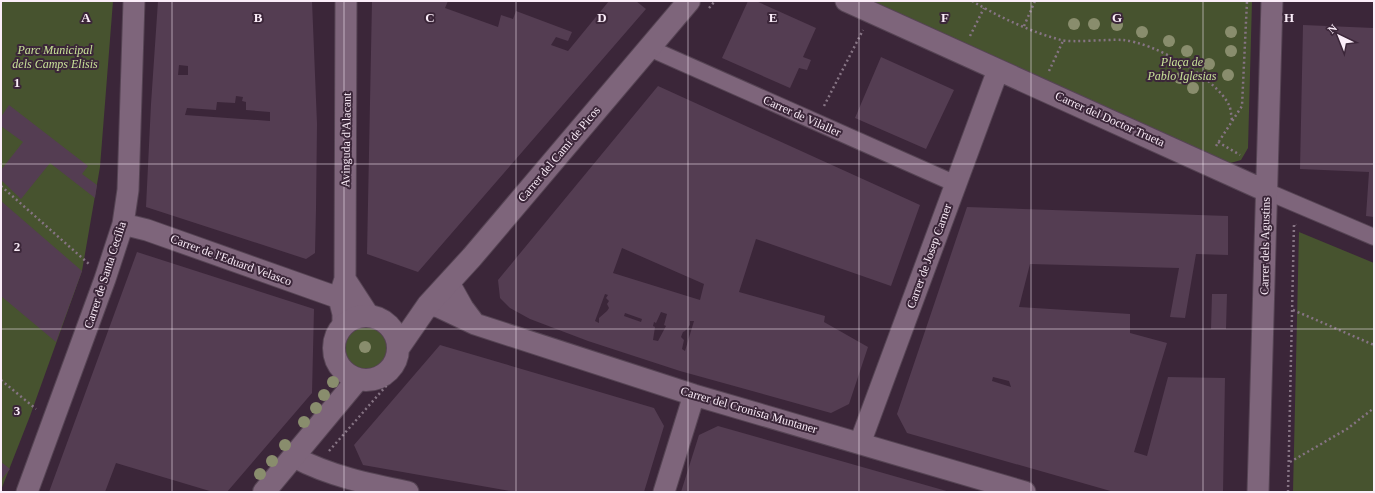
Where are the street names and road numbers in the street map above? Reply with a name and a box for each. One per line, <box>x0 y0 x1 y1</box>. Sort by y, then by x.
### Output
street label: Carrer del Doctor Trueta <box>1053 89 1167 150</box>
street label: Avinguda d'Alacant <box>338 92 354 188</box>
street label: Carrer de Vilaller <box>761 93 843 139</box>
street label: Carrer del Camí de Picos <box>515 103 603 205</box>
street label: Carrer dels Agustins <box>1257 197 1273 295</box>
street label: Carrer de Josep Carner <box>904 202 954 310</box>
street label: Carrer de Santa Cecília <box>81 219 129 330</box>
street label: Carrer de l'Eduard Velasco <box>168 231 294 289</box>
street label: Carrer del Cronista Muntaner <box>679 384 819 436</box>

